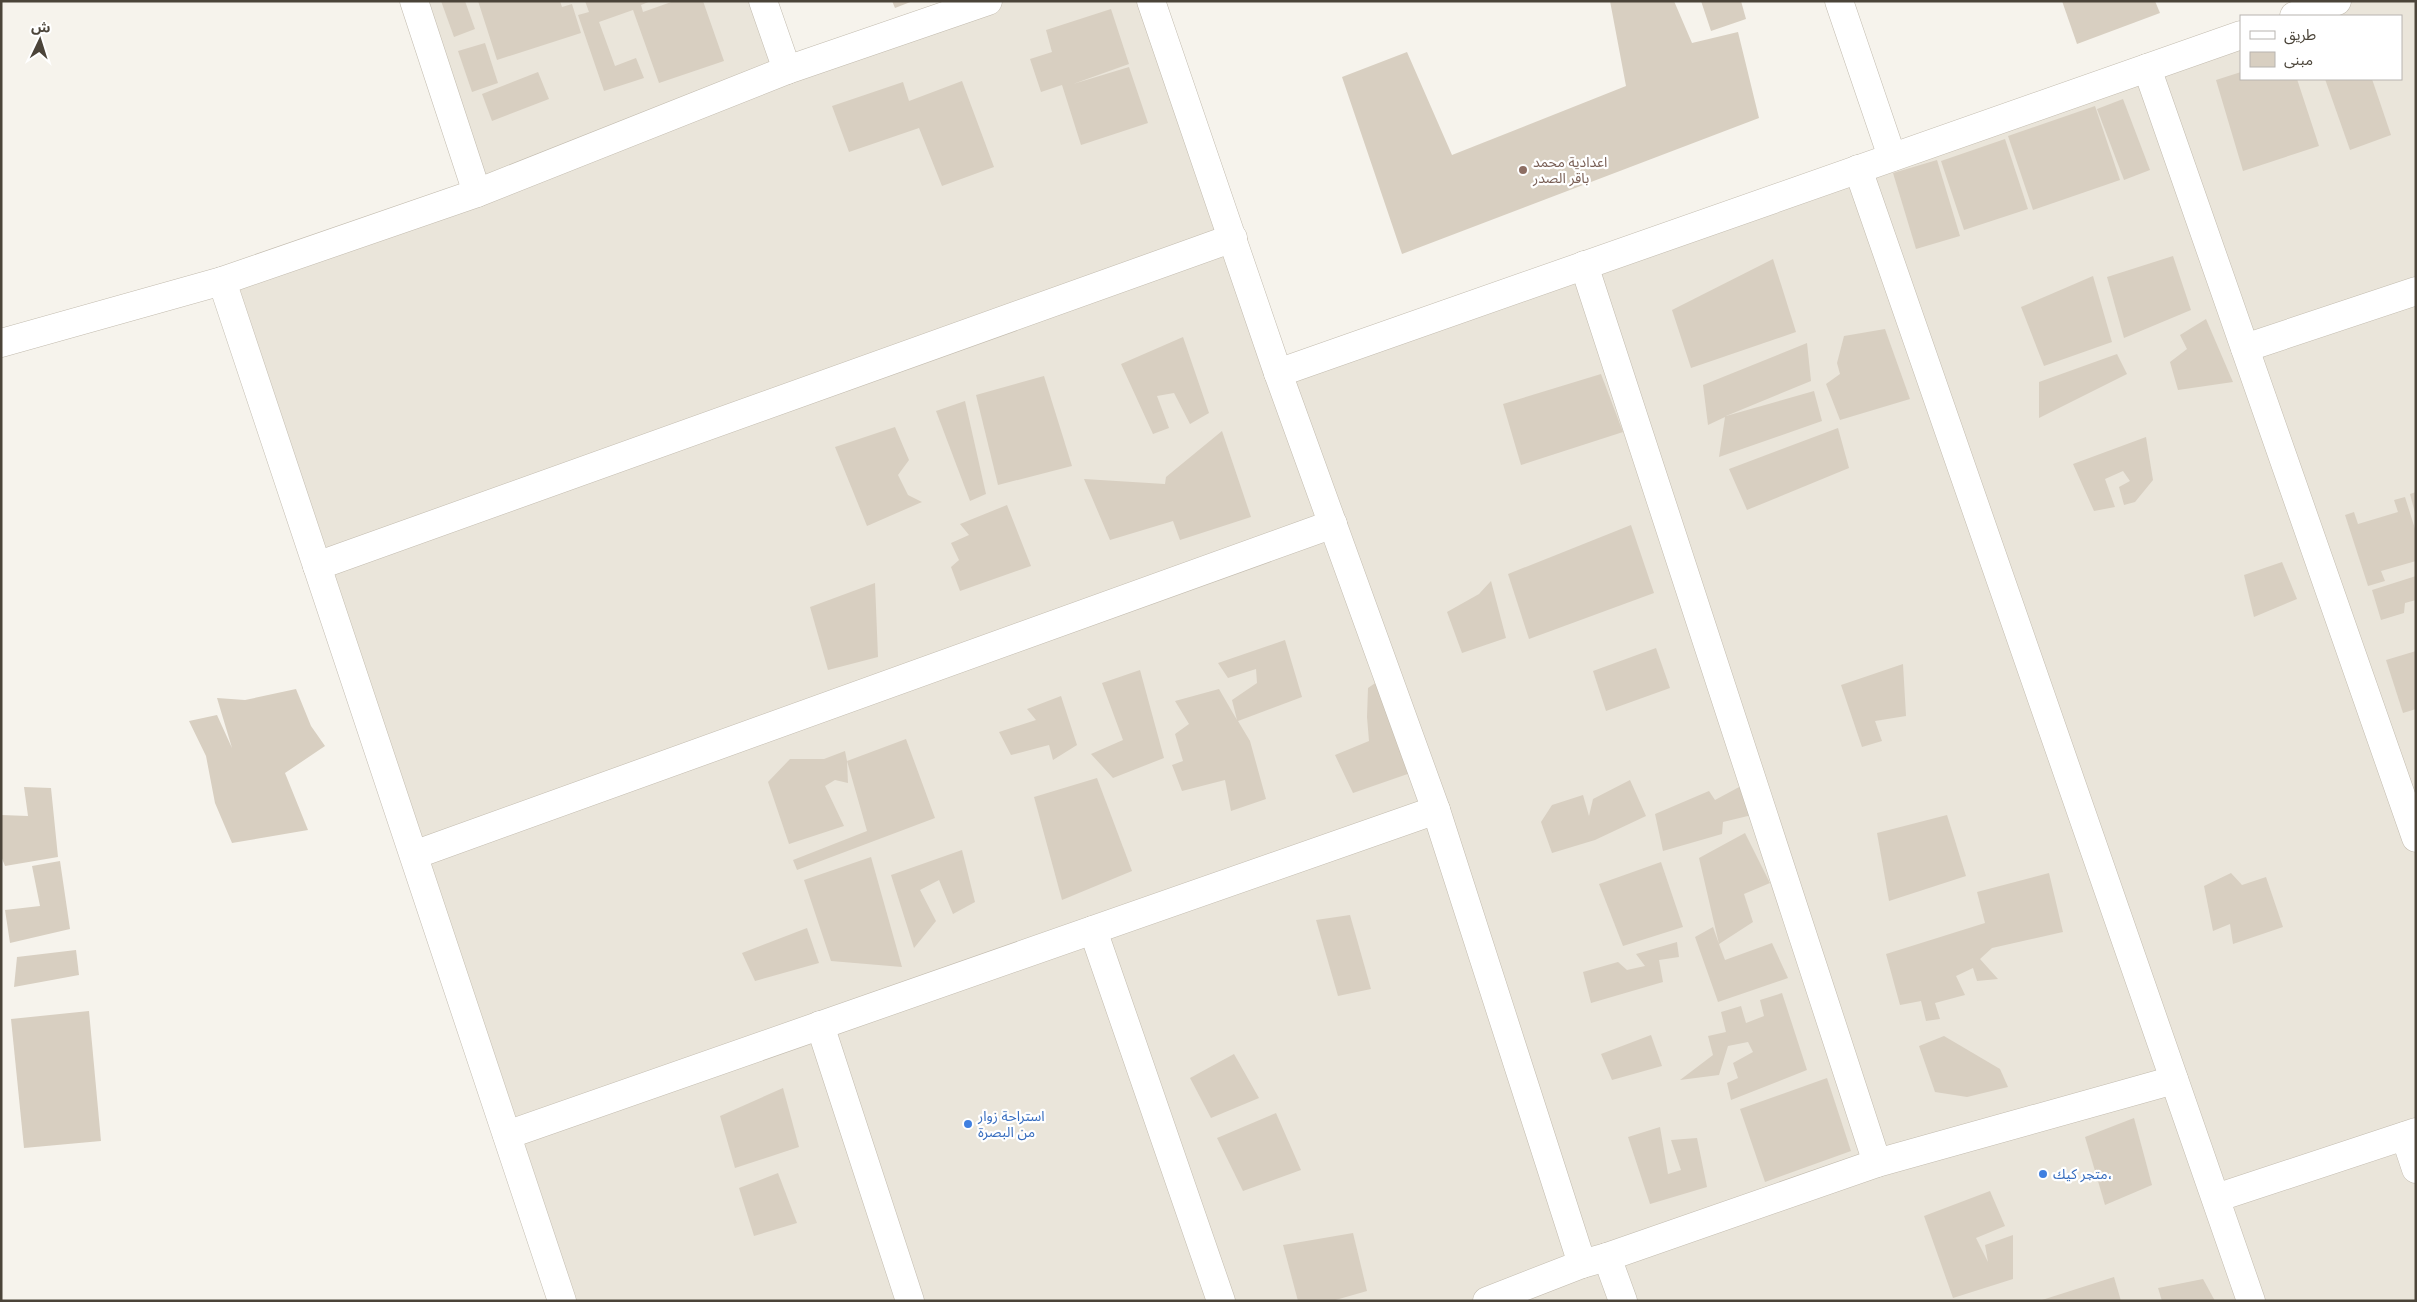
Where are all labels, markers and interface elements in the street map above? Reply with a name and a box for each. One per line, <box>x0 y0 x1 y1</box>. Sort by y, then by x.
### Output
north arrow <box>15 15 65 65</box>
legend <box>2240 15 2402 80</box>
text: ش <box>31 18 51 37</box>
text: طريق <box>2284 26 2316 45</box>
text: مبنى <box>2284 51 2313 69</box>
place label: اعدادية محمد باقر الصدر <box>1532 154 1607 187</box>
marker: اعدادية محمد باقر الصدر <box>1517 164 1529 176</box>
place label: استراحة زوار من البصرة <box>977 1108 1045 1141</box>
marker: استراحة زوار من البصرة <box>962 1118 974 1130</box>
place label: متجر كيك، <box>2053 1166 2112 1183</box>
marker: متجر كيك، <box>2037 1168 2049 1180</box>

